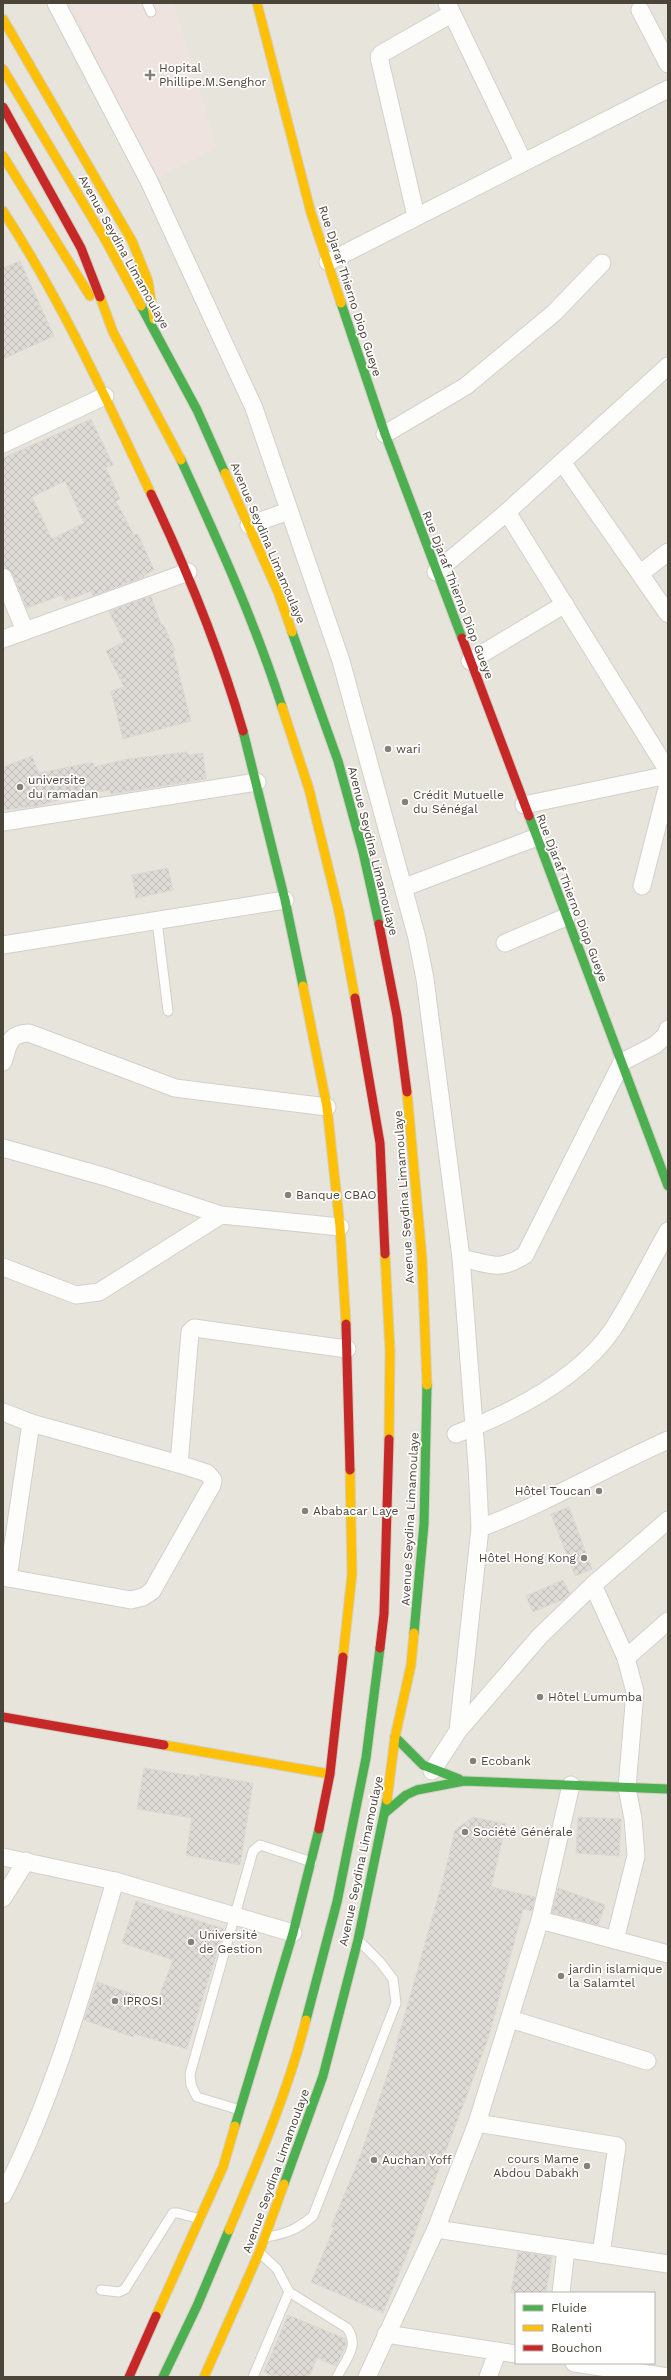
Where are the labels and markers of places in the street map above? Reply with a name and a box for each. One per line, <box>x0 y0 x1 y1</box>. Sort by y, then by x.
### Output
place label: Hopital Phillipe.M.Senghor <box>159 61 267 89</box>
marker: Hopital Phillipe.M.Senghor <box>144 69 156 81</box>
place label: wari <box>396 742 421 756</box>
marker: wari <box>383 744 393 754</box>
place label: universite du ramadan <box>28 773 99 801</box>
marker: universite du ramadan <box>15 782 25 792</box>
place label: Crédit Mutuelle du Sénégal <box>413 788 504 816</box>
marker: Crédit Mutuelle du Sénégal <box>400 797 410 807</box>
place label: Banque CBAO <box>296 1188 377 1202</box>
marker: Banque CBAO <box>283 1190 293 1200</box>
place label: Hôtel Toucan <box>515 1484 591 1498</box>
marker: Hôtel Toucan <box>594 1486 604 1496</box>
place label: Ababacar Laye <box>313 1504 399 1518</box>
marker: Ababacar Laye <box>300 1506 310 1516</box>
place label: Hôtel Hong Kong <box>479 1551 577 1565</box>
marker: Hôtel Hong Kong <box>579 1553 589 1563</box>
place label: Hôtel Lumumba <box>548 1690 642 1704</box>
marker: Hôtel Lumumba <box>535 1692 545 1702</box>
place label: Ecobank <box>481 1754 531 1768</box>
marker: Ecobank <box>468 1756 478 1766</box>
place label: Société Générale <box>473 1825 573 1839</box>
marker: Société Générale <box>460 1827 470 1837</box>
place label: Université de Gestion <box>199 1928 262 1956</box>
marker: Université de Gestion <box>186 1937 196 1947</box>
place label: jardin islamique la Salamtel <box>568 1962 662 1990</box>
marker: jardin islamique la Salamtel <box>556 1971 566 1981</box>
place label: IPROSI <box>123 1994 162 2008</box>
marker: IPROSI <box>110 1996 120 2006</box>
place label: cours Mame Abdou Dabakh <box>493 2152 579 2180</box>
place label: Auchan Yoff <box>382 2153 452 2167</box>
marker: Auchan Yoff <box>369 2155 379 2165</box>
marker: cours Mame Abdou Dabakh <box>582 2161 592 2171</box>

